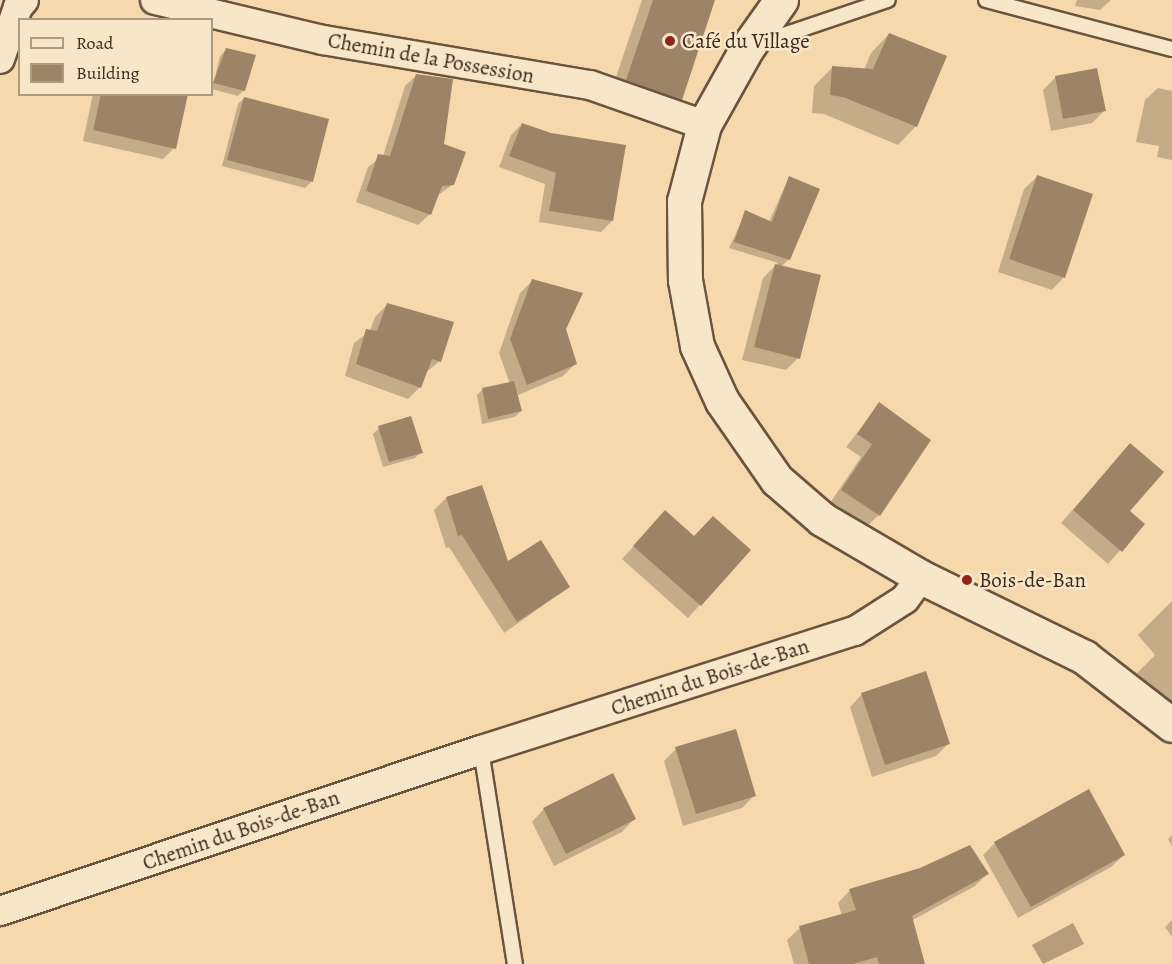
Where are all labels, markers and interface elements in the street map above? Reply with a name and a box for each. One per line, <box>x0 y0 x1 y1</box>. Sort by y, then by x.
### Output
legend <box>18 18 213 96</box>
street label: Chemin de la Possession <box>326 27 536 89</box>
place label: Café du Village <box>682 28 810 54</box>
text: Road <box>76 31 113 55</box>
marker: Café du Village <box>663 34 677 48</box>
text: Building <box>76 61 140 85</box>
place label: Bois-de-Ban <box>979 567 1086 593</box>
marker: Bois-de-Ban <box>960 573 974 587</box>
street label: Chemin du Bois-de-Ban <box>608 633 812 721</box>
street label: Chemin du Bois-de-Ban <box>139 784 343 876</box>

